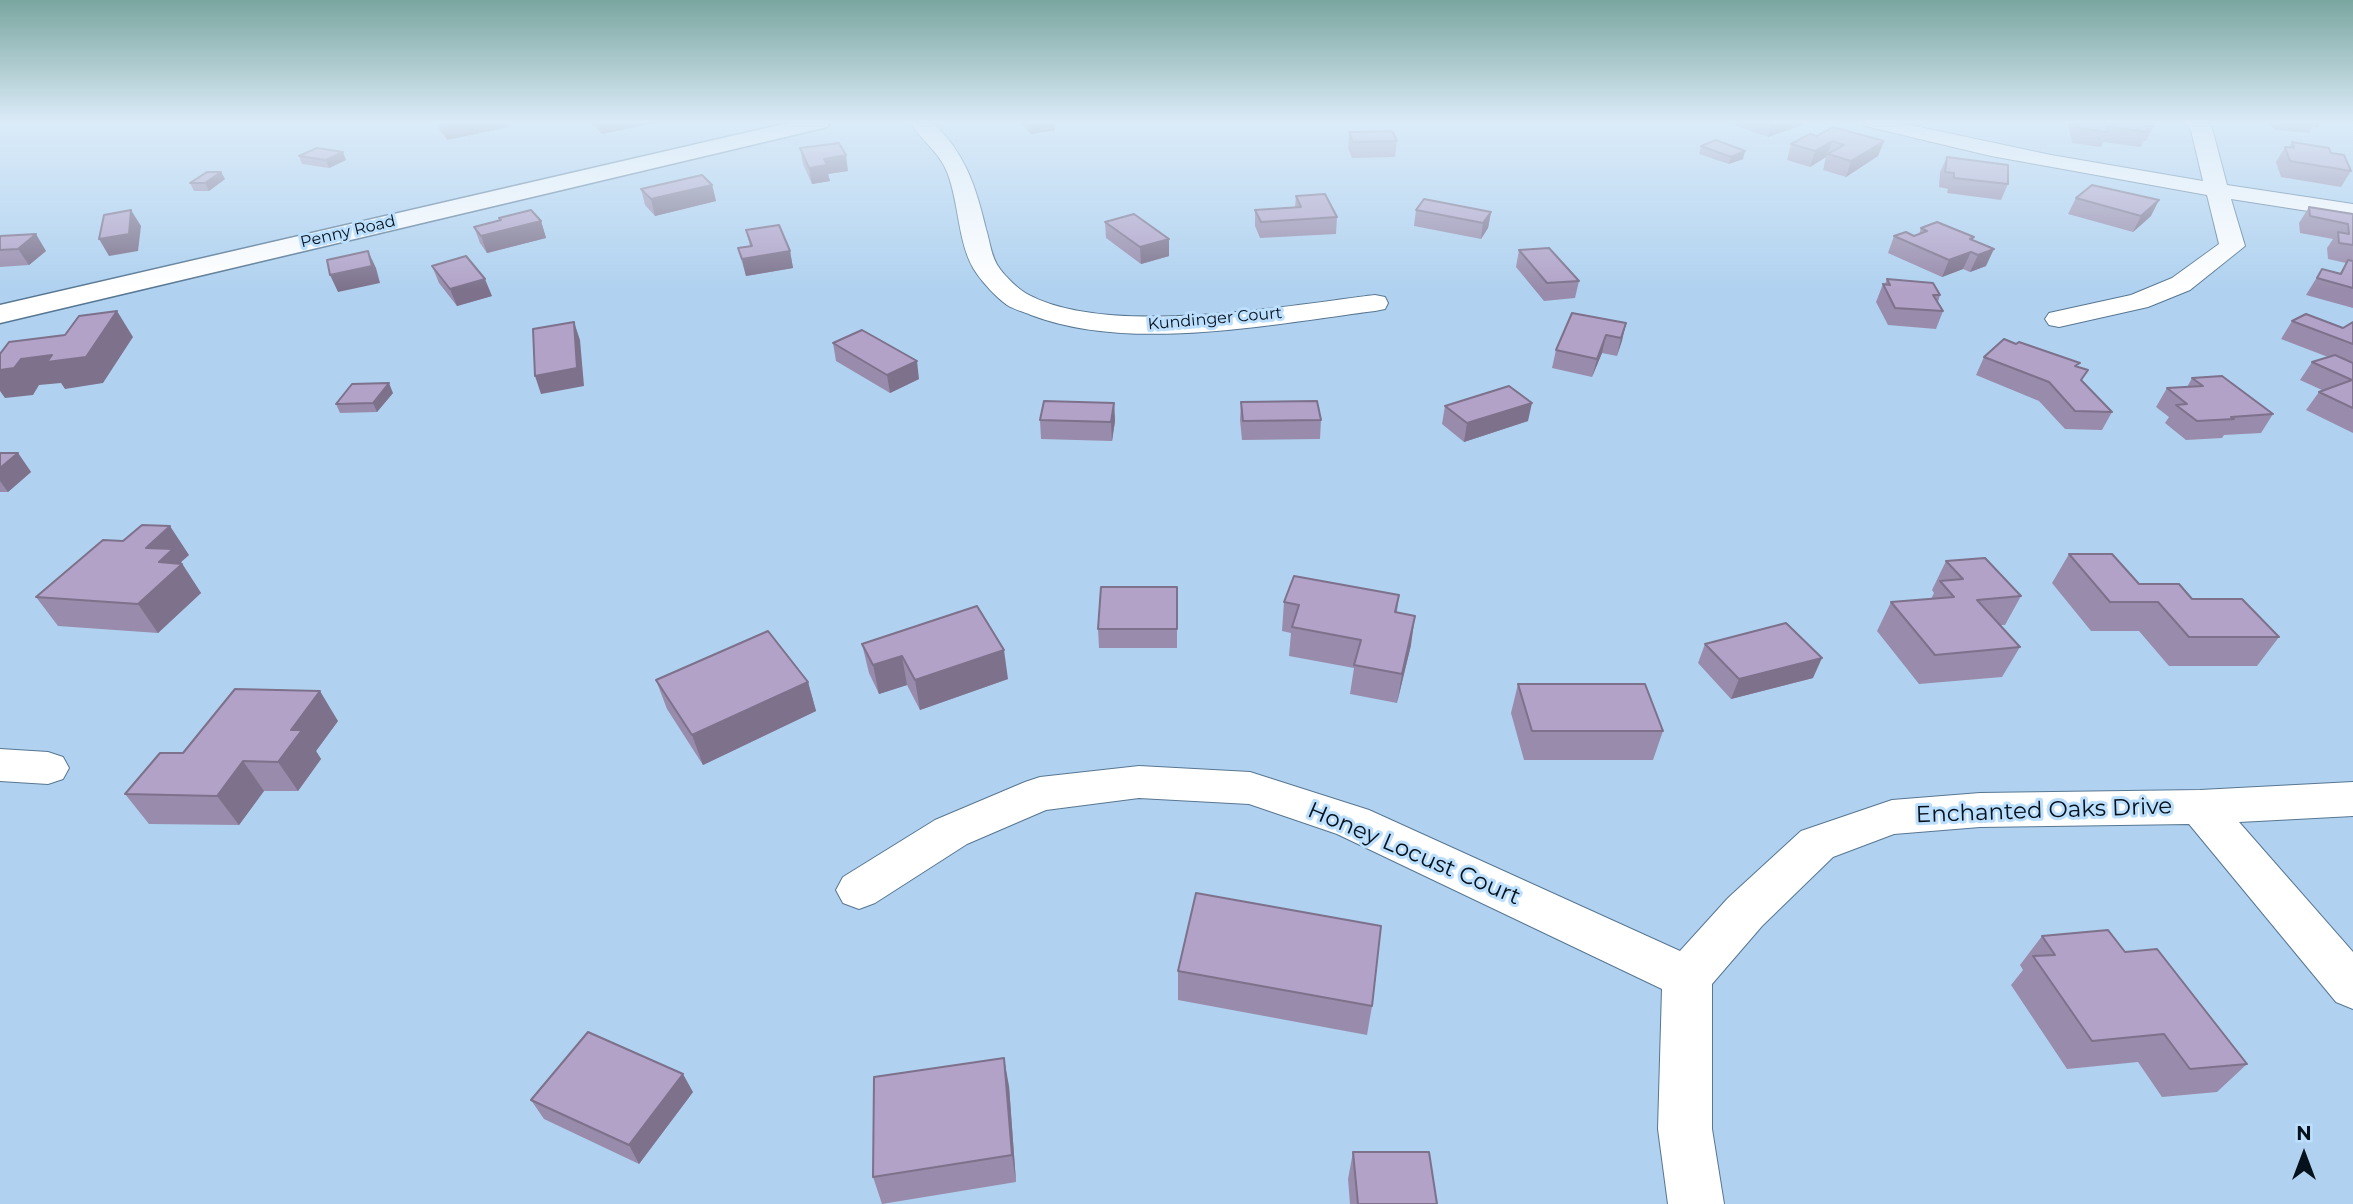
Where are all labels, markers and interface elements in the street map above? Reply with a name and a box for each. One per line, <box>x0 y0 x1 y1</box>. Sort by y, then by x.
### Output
street label: Penny Road <box>299 212 397 252</box>
street label: Kundinger Court <box>1147 304 1283 334</box>
street label: Enchanted Oaks Drive <box>1915 793 2173 829</box>
street label: Honey Locust Court <box>1304 797 1524 911</box>
north arrow <box>2269 1120 2339 1190</box>
text: N <box>2296 1122 2312 1145</box>

